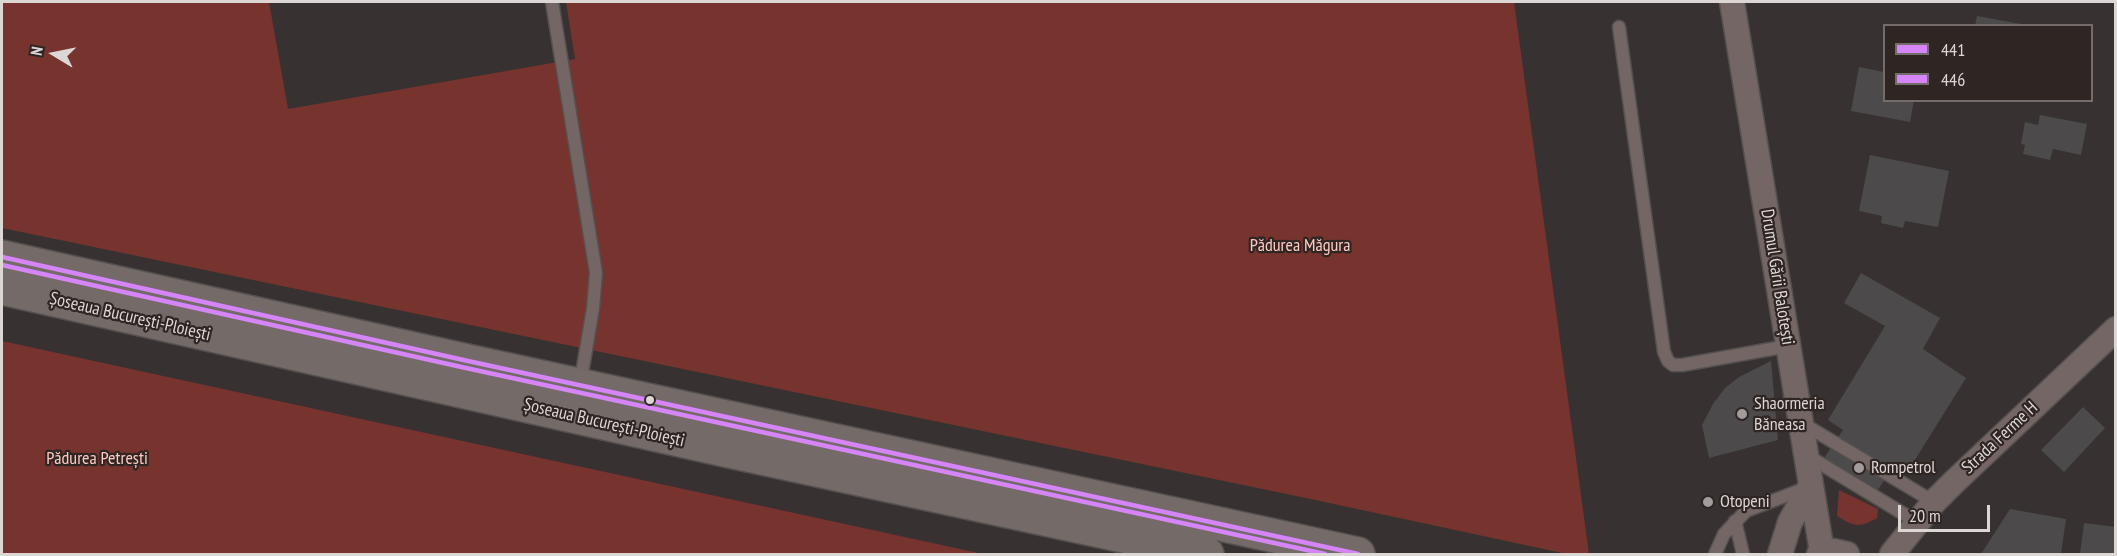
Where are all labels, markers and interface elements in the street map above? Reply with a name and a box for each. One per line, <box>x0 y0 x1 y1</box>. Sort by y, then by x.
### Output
north arrow <box>24 24 84 84</box>
legend <box>1883 24 2093 102</box>
text: 441 <box>1941 38 1965 61</box>
text: N <box>26 45 47 57</box>
text: 446 <box>1941 68 1965 91</box>
street label: Drumul Gării Balotești <box>1756 208 1798 346</box>
park label: Pădurea Măgura <box>1250 235 1350 257</box>
street label: Șoseaua București-Ploiești <box>47 288 213 346</box>
place label: Shaormeria Băneasa <box>1754 393 1825 436</box>
street label: Șoseaua București-Ploiești <box>521 394 687 452</box>
unlabelled marker <box>644 394 656 406</box>
street label: Strada Ferme H <box>1958 397 2042 479</box>
marker: Shaormeria Băneasa <box>1735 407 1749 421</box>
park label: Pădurea Petrești <box>46 448 148 470</box>
place label: Rompetrol <box>1871 457 1936 479</box>
marker: Rompetrol <box>1852 461 1866 475</box>
place label: Otopeni <box>1720 491 1770 513</box>
scale bar <box>1901 493 1992 531</box>
marker: Otopeni <box>1701 495 1715 509</box>
text: 20 m <box>1909 504 1941 527</box>

